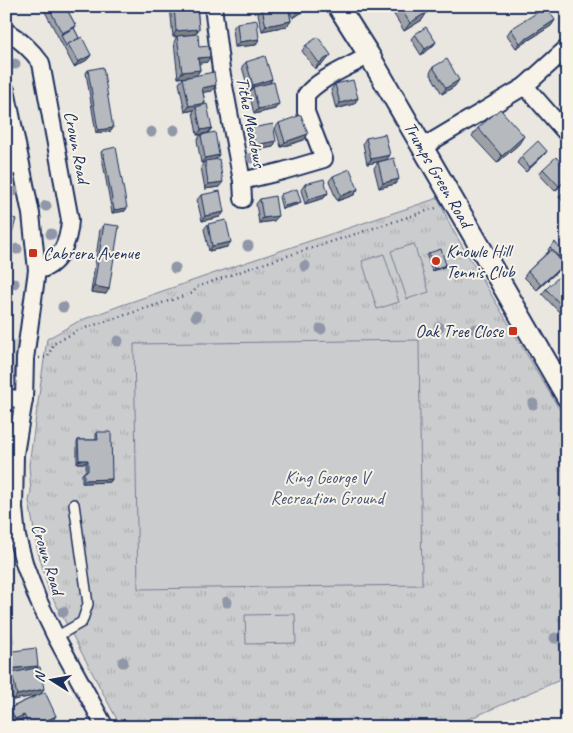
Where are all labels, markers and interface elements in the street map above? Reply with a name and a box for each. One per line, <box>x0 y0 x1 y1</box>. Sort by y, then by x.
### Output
street label: Tithe Meadows <box>231 75 271 171</box>
street label: Crown Road <box>59 109 95 188</box>
street label: Trumps Green Road <box>399 118 479 234</box>
place label: Knowle Hill Tennis Club <box>446 240 516 283</box>
place label: Cabrera Avenue <box>43 242 140 264</box>
marker: Cabrera Avenue <box>27 247 39 259</box>
marker: Knowle Hill Tennis Club <box>430 255 442 267</box>
place label: Oak Tree Close <box>415 320 504 342</box>
marker: Oak Tree Close <box>507 325 519 337</box>
park label: King George V Recreation Ground <box>270 466 386 509</box>
street label: Crown Road <box>27 521 70 600</box>
north arrow <box>28 656 78 706</box>
text: N <box>31 669 49 683</box>

